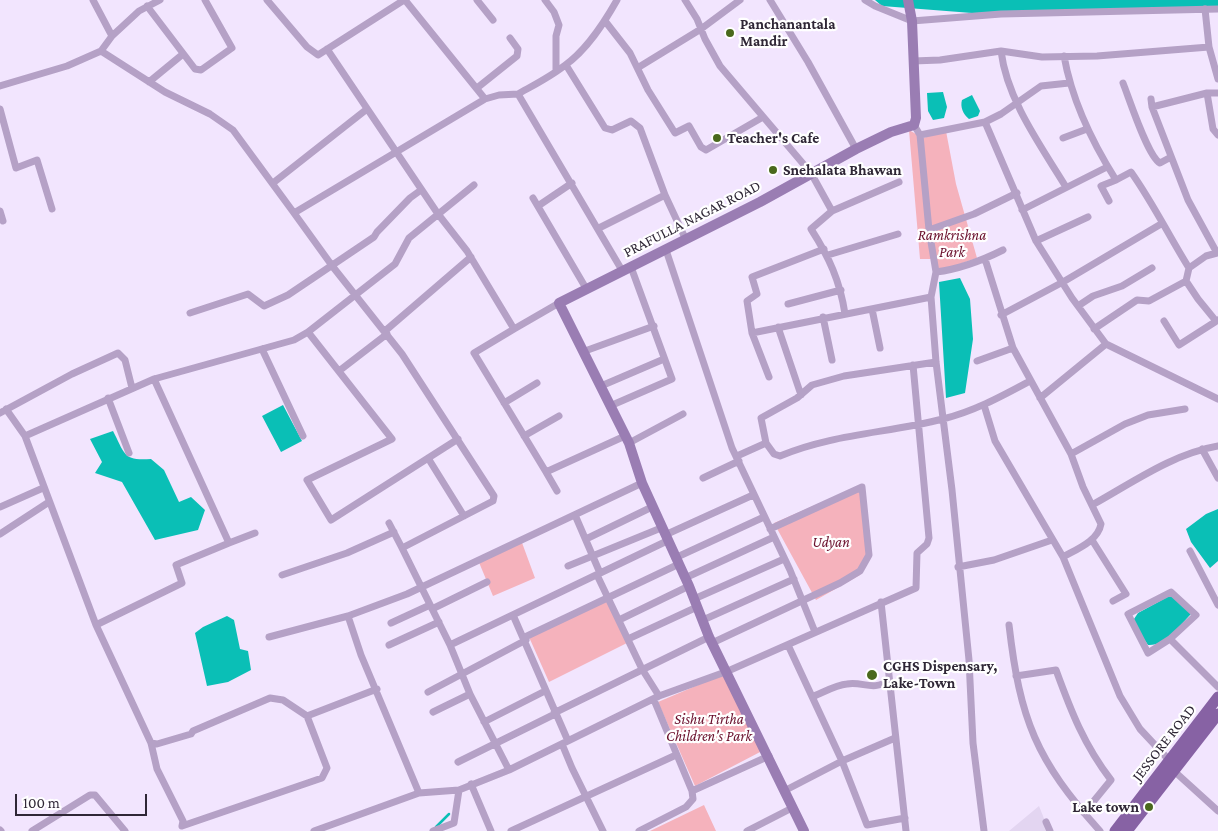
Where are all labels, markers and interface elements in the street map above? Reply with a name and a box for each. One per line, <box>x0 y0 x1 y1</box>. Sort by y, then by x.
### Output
place label: Panchanantala Mandir <box>740 15 835 50</box>
marker: Panchanantala Mandir <box>724 27 736 39</box>
place label: Teacher's Cafe <box>727 129 819 147</box>
marker: Teacher's Cafe <box>711 132 723 144</box>
place label: Snehalata Bhawan <box>783 161 902 179</box>
marker: Snehalata Bhawan <box>767 164 779 176</box>
street label: PRAFULLA NAGAR ROAD <box>620 177 764 261</box>
park label: Ramkrishna Park <box>918 226 986 261</box>
park label: Udyan <box>812 533 850 551</box>
place label: CGHS Dispensary, Lake-Town <box>883 657 997 692</box>
marker: CGHS Dispensary, Lake-Town <box>865 668 879 682</box>
street label: JESSORE ROAD <box>1128 701 1200 785</box>
park label: Sishu Tirtha Children's Park <box>666 710 752 745</box>
scale bar <box>18 784 150 816</box>
text: 100 m <box>23 795 60 811</box>
place label: Lake town <box>1072 798 1139 816</box>
marker: Lake town <box>1143 801 1155 813</box>

